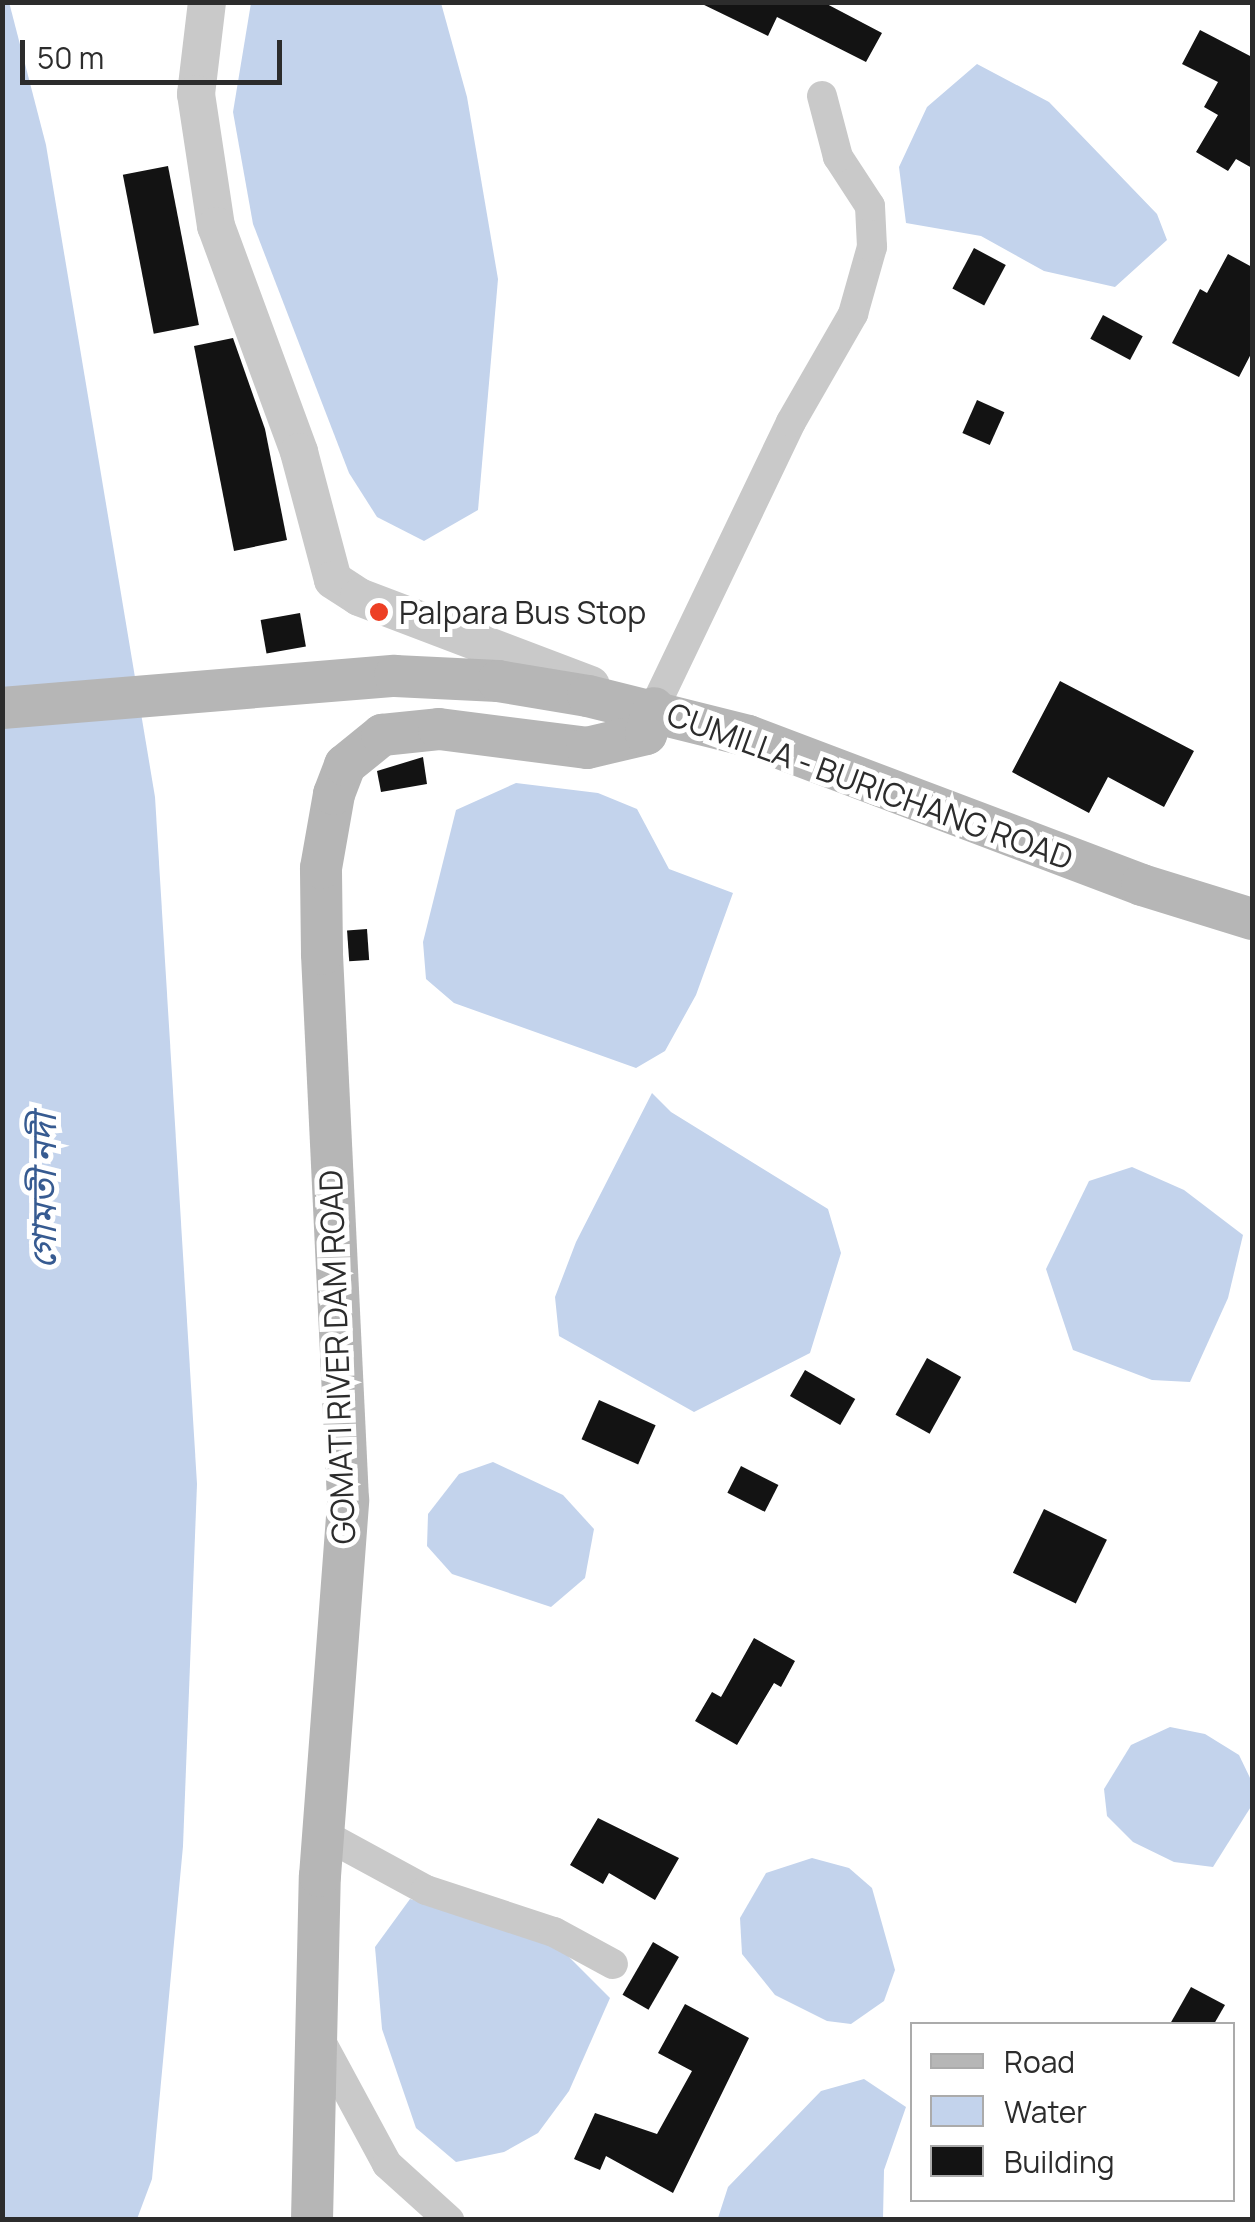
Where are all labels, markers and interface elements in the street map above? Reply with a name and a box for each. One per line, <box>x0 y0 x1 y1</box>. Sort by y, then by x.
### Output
scale bar <box>25 20 288 82</box>
text: 50 m <box>37 37 104 78</box>
place label: Palpara Bus Stop <box>399 593 646 631</box>
marker: Palpara Bus Stop <box>368 601 390 623</box>
street label: CUMILLA - BURICHANG ROAD <box>662 695 1078 877</box>
water label: গোমতী নদী <box>22 1113 64 1269</box>
street label: GOMATI RIVER DAM ROAD <box>311 1169 363 1545</box>
legend <box>910 2022 1235 2202</box>
text: Road <box>1004 2041 1075 2082</box>
text: Water <box>1004 2091 1087 2132</box>
text: Building <box>1004 2141 1115 2182</box>

